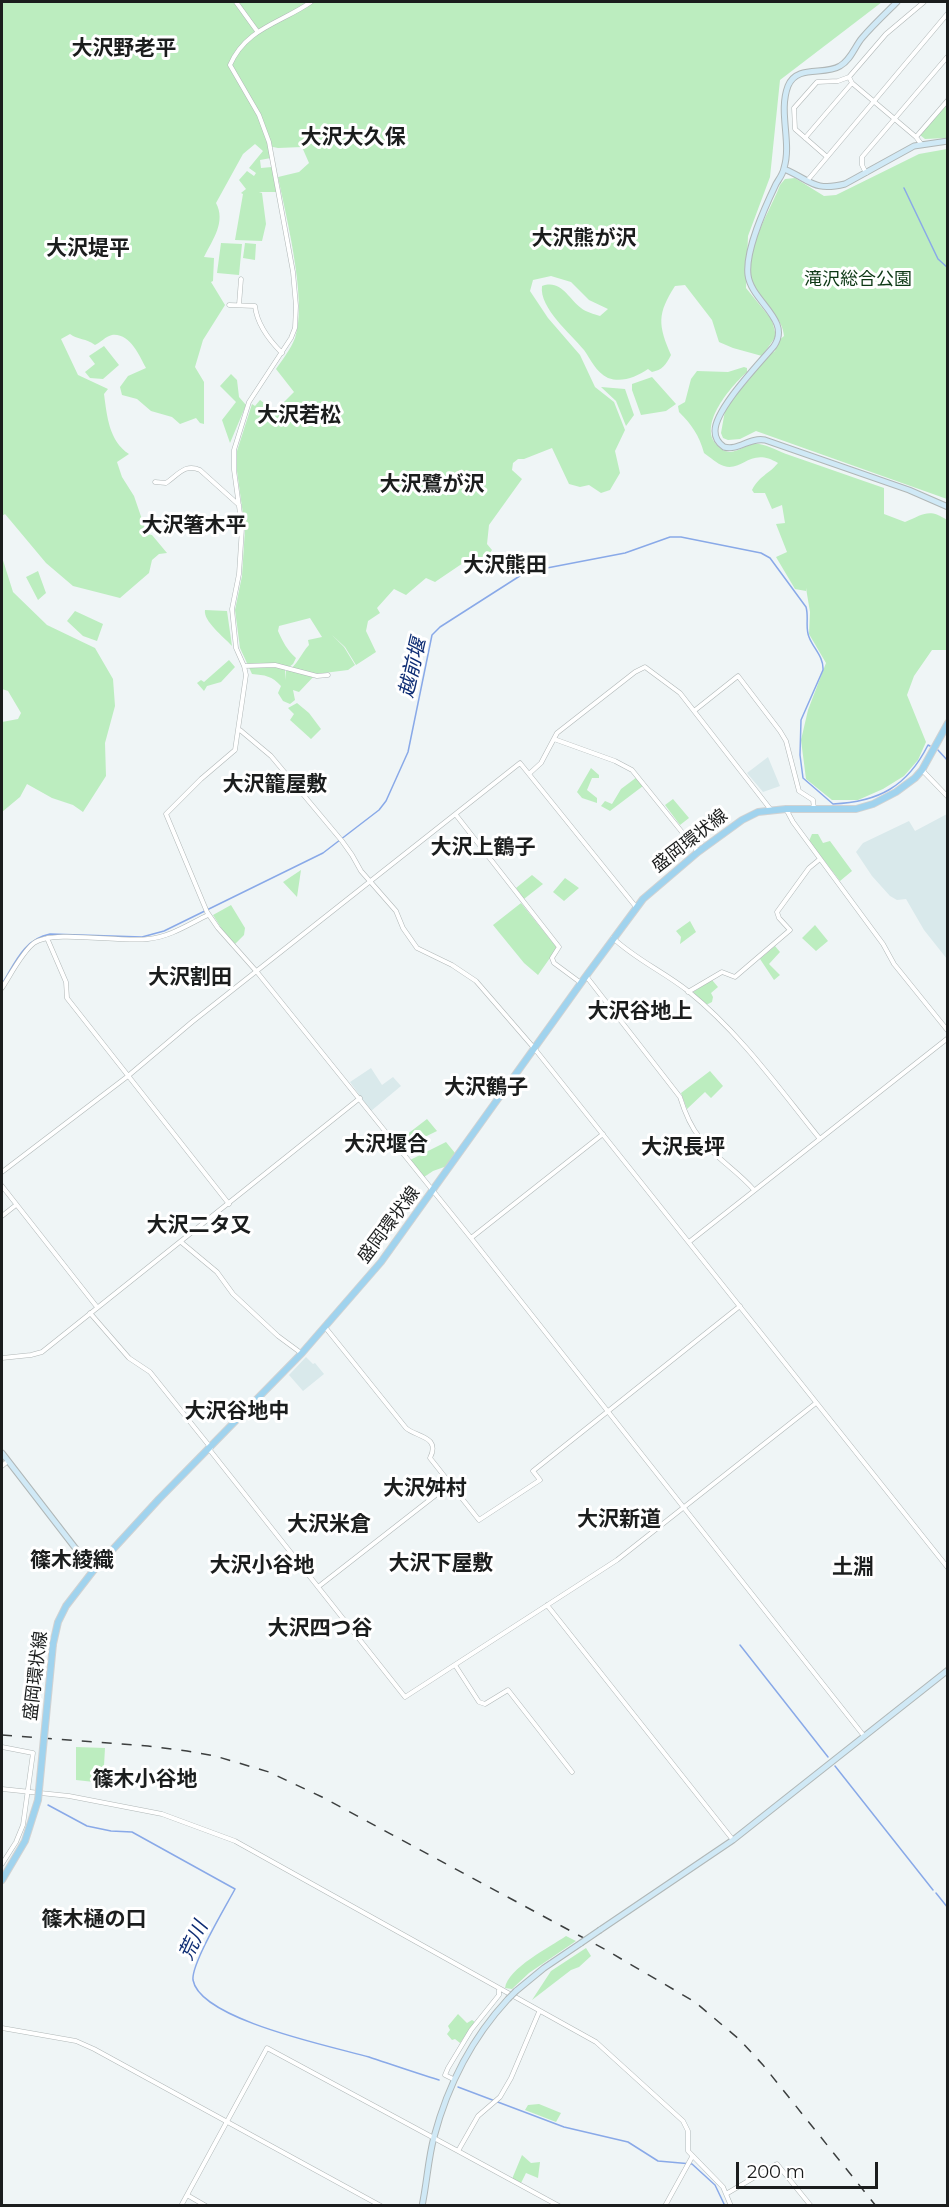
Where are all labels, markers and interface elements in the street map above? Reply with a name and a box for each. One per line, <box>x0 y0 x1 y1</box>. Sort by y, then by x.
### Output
district label: 大沢野老平 <box>72 36 176 62</box>
district label: 大沢大久保 <box>301 125 405 151</box>
district label: 大沢熊が沢 <box>532 226 636 252</box>
district label: 大沢堤平 <box>46 236 130 262</box>
park label: 滝沢総合公園 <box>804 269 912 291</box>
district label: 大沢若松 <box>257 403 341 429</box>
district label: 大沢鷺が沢 <box>380 472 484 498</box>
district label: 大沢箸木平 <box>142 513 246 539</box>
district label: 大沢熊田 <box>463 553 547 579</box>
water label: 越前堰 <box>395 636 431 700</box>
district label: 大沢籠屋敷 <box>223 772 327 798</box>
street label: 盛岡環状線 <box>648 805 732 877</box>
district label: 大沢上鶴子 <box>431 835 535 861</box>
district label: 大沢割田 <box>148 965 232 991</box>
district label: 大沢谷地上 <box>588 999 692 1025</box>
district label: 大沢鶴子 <box>444 1075 528 1101</box>
district label: 大沢堰合 <box>344 1132 428 1158</box>
district label: 大沢長坪 <box>641 1135 725 1161</box>
street label: 盛岡環状線 <box>353 1183 425 1267</box>
district label: 大沢二タ又 <box>147 1213 251 1239</box>
district label: 大沢谷地中 <box>185 1399 289 1425</box>
district label: 大沢舛村 <box>383 1476 467 1502</box>
district label: 大沢新道 <box>577 1507 661 1533</box>
district label: 大沢米倉 <box>287 1512 371 1538</box>
district label: 篠木綾織 <box>30 1548 114 1574</box>
district label: 大沢下屋敷 <box>389 1551 493 1577</box>
district label: 大沢小谷地 <box>210 1553 314 1579</box>
district label: 土淵 <box>832 1555 874 1581</box>
district label: 大沢四つ谷 <box>268 1616 372 1642</box>
street label: 盛岡環状線 <box>20 1630 52 1722</box>
district label: 篠木小谷地 <box>93 1767 197 1793</box>
district label: 篠木樋の口 <box>42 1907 146 1933</box>
water label: 荒川 <box>175 1918 213 1964</box>
scale bar <box>739 2150 882 2188</box>
text: 200 m <box>747 2161 805 2183</box>

